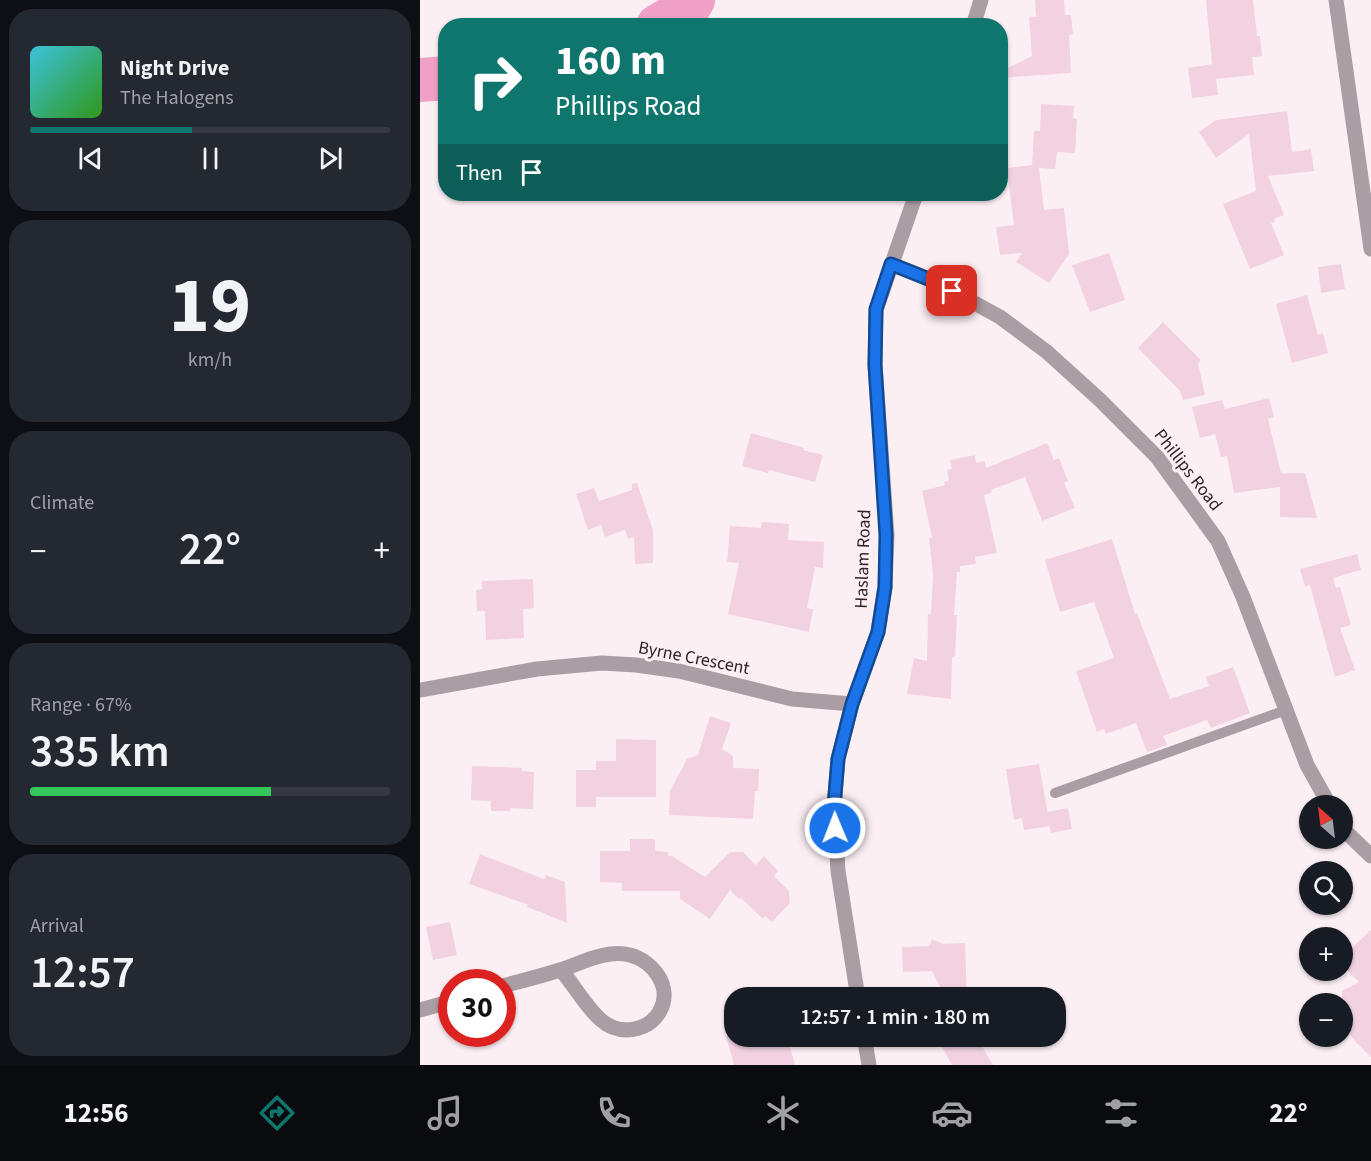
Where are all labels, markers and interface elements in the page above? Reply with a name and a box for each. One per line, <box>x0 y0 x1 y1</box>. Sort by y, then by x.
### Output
text: 160 m <box>555 31 666 91</box>
icon: right <box>456 42 534 120</box>
text: Night Drive <box>120 52 229 84</box>
text: The Halogens <box>120 84 234 112</box>
text: Phillips Road <box>555 87 702 126</box>
icon: previous <box>74 142 107 175</box>
icon: pause <box>194 142 227 175</box>
icon: next <box>314 142 347 175</box>
icon: arrive <box>515 156 548 189</box>
text: Then <box>456 157 503 189</box>
text: 19 <box>169 251 251 362</box>
pin <box>926 265 977 316</box>
icon: arrive <box>935 274 968 307</box>
text: km/h <box>188 346 232 374</box>
street label: Phillips Road <box>1148 424 1228 516</box>
text: Climate <box>30 489 94 517</box>
street label: Haslam Road <box>849 509 877 609</box>
text: 22° <box>179 518 241 582</box>
text: − <box>30 528 46 575</box>
text: + <box>374 528 390 575</box>
street label: Byrne Crescent <box>636 635 752 681</box>
text: Range · 67% <box>30 691 131 719</box>
text: 335 km <box>30 720 170 784</box>
north arrow <box>1299 795 1353 849</box>
map controls <box>1299 795 1353 1047</box>
position arrow <box>803 796 867 860</box>
button: search <box>1299 861 1353 915</box>
text: Arrival <box>30 912 84 940</box>
button: + <box>1299 927 1353 981</box>
text: 12:57 <box>30 941 135 1005</box>
speed limit sign: 30 <box>438 969 516 1047</box>
button: − <box>1299 993 1353 1047</box>
text: 12:57 · 1 min · 180 m <box>800 1001 990 1033</box>
icon: directions <box>256 1092 298 1134</box>
icon: music <box>424 1092 466 1134</box>
icon: phone <box>593 1092 635 1134</box>
icon: climate <box>762 1092 804 1134</box>
icon: car <box>931 1092 973 1134</box>
icon: filters <box>1100 1092 1142 1134</box>
text: 12:56 <box>63 1094 129 1133</box>
text: 22° <box>1269 1094 1308 1133</box>

